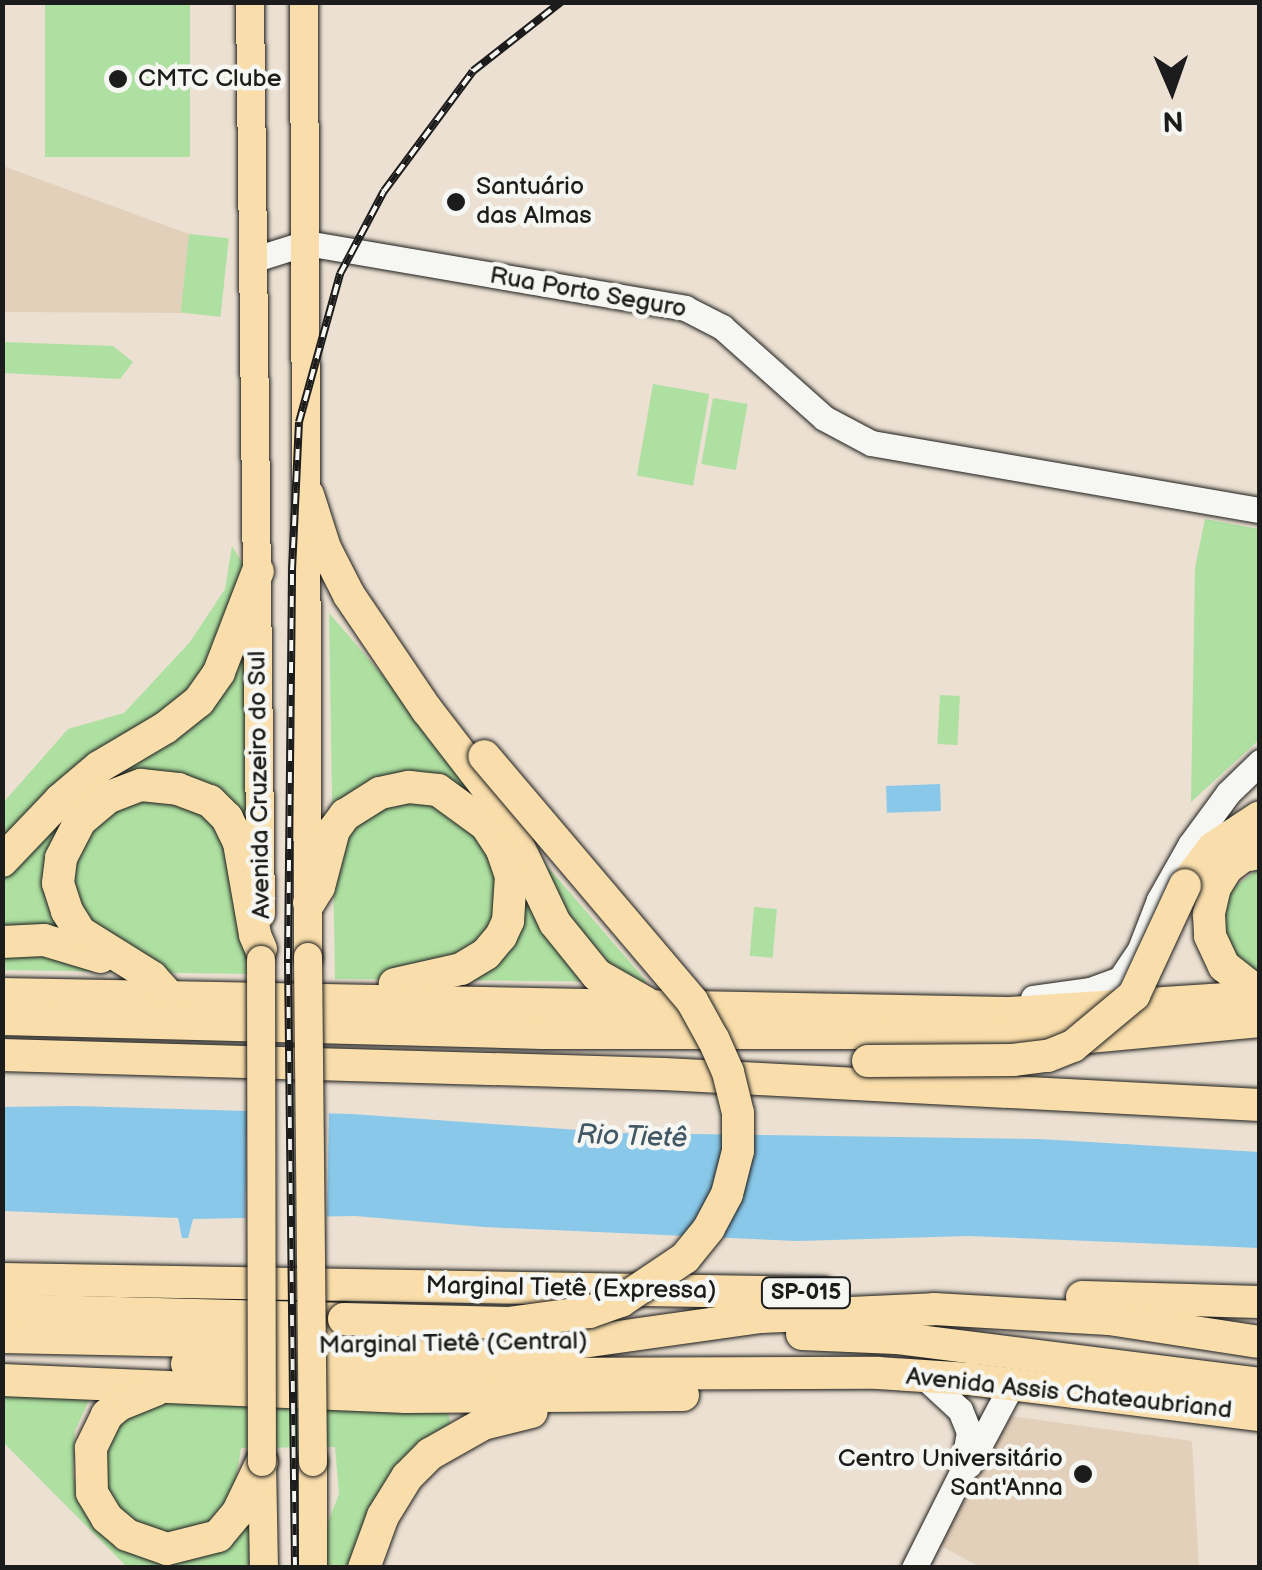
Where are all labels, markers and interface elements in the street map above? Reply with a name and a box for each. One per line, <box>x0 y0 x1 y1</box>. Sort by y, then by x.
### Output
north arrow <box>1122 40 1222 140</box>
place label: CMTC Clube <box>138 64 281 94</box>
marker: CMTC Clube <box>107 68 129 90</box>
text: N <box>1162 104 1184 137</box>
place label: Santuário das Almas <box>476 173 592 232</box>
marker: Santuário das Almas <box>445 191 467 213</box>
street label: Rua Porto Seguro <box>487 261 689 325</box>
street label: Avenida Cruzeiro do Sul <box>243 650 277 920</box>
water label: Rio Tietê <box>576 1118 688 1156</box>
street label: Marginal Tietê (Expressa) <box>425 1271 717 1307</box>
road number: SP-015 <box>758 1276 854 1310</box>
street label: Marginal Tietê (Central) <box>318 1327 588 1361</box>
street label: Avenida Assis Chateaubriand <box>905 1362 1233 1426</box>
place label: Centro Universitário Sant'Anna <box>838 1445 1063 1504</box>
marker: Centro Universitário Sant'Anna <box>1072 1463 1094 1485</box>

